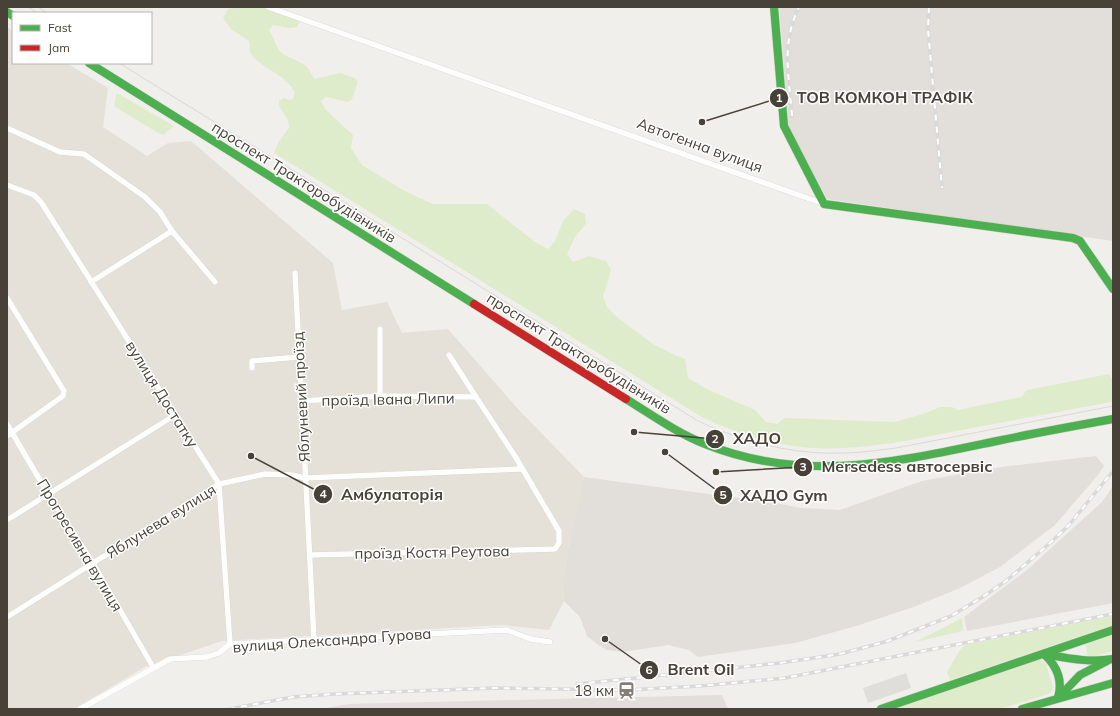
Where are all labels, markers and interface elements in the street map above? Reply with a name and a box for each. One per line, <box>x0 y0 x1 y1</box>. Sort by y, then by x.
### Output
legend <box>12 12 152 64</box>
text: Fast <box>48 20 72 35</box>
text: Jam <box>48 40 70 55</box>
callout: ТОВ КОМКОН ТРАФІК <box>769 84 981 112</box>
text: ТОВ КОМКОН ТРАФІК <box>797 87 973 107</box>
text: 1 <box>775 90 783 105</box>
street label: Автоґенна вулиця <box>635 113 765 177</box>
street label: проспект Тракторобудівників <box>208 117 400 247</box>
street label: проспект Тракторобудівників <box>483 288 675 418</box>
street label: Яблуневий проїзд <box>288 331 314 463</box>
street label: вулиця Достатку <box>122 337 202 451</box>
street label: проїзд Івана Липи <box>321 388 455 410</box>
callout: ХАДО <box>705 425 789 453</box>
text: ХАДО <box>732 428 781 448</box>
text: 2 <box>711 431 719 446</box>
callout: Mersedess автосервіс <box>793 453 1000 481</box>
text: Mersedess автосервіс <box>821 456 993 476</box>
text: 3 <box>799 459 807 474</box>
street label: Прогресивна вулиця <box>33 475 127 615</box>
street label: Яблунева вулиця <box>103 480 219 562</box>
callout: Амбулаторія <box>313 480 452 508</box>
callout: ХАДО Gym <box>713 481 836 509</box>
text: Амбулаторія <box>341 484 443 504</box>
text: ХАДО Gym <box>739 485 828 505</box>
text: 4 <box>319 486 327 501</box>
text: 5 <box>719 487 727 502</box>
street label: проїзд Костя Реутова <box>354 541 510 563</box>
street label: вулиця Олександра Гурова <box>232 624 432 656</box>
callout: Brent Oil <box>639 656 742 684</box>
text: Brent Oil <box>667 659 735 679</box>
text: 6 <box>645 662 653 677</box>
station icon: 18 км <box>617 680 637 700</box>
place label: 18 км <box>574 681 614 700</box>

